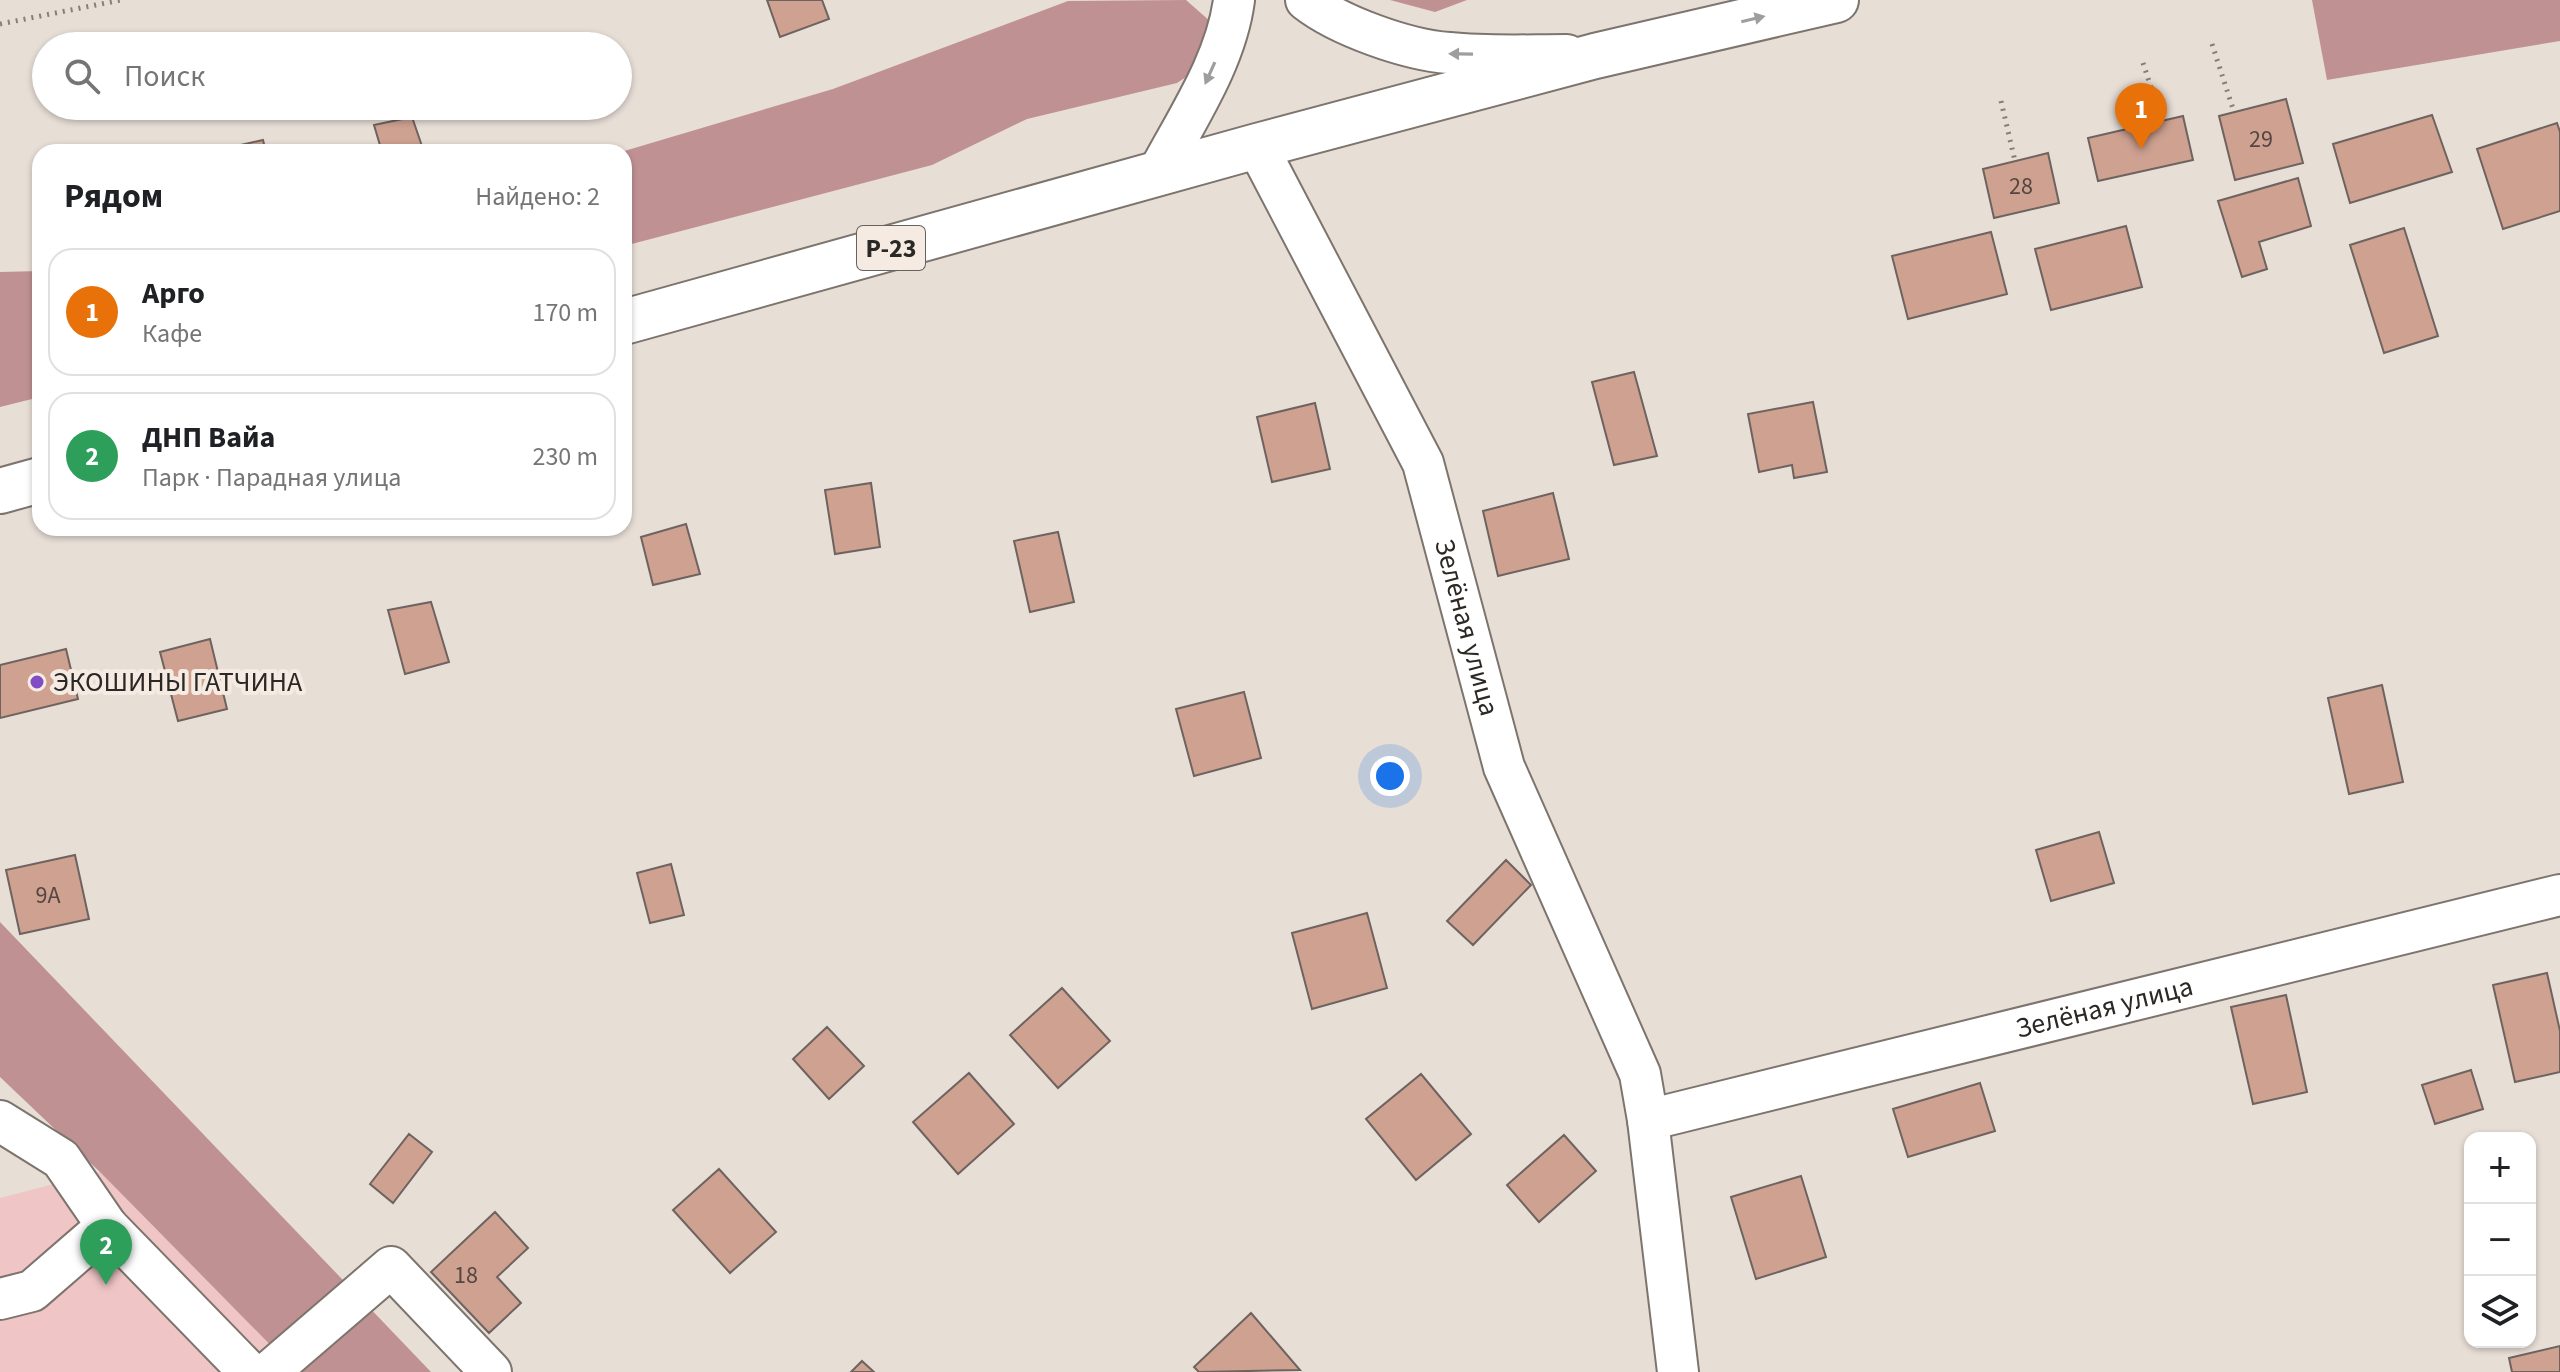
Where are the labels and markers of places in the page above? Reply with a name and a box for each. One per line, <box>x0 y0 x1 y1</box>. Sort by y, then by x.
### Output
pin: 1 <box>2115 83 2167 149</box>
place label: ЭКОШИНЫ ГАТЧИНА <box>53 662 303 702</box>
marker: ЭКОШИНЫ ГАТЧИНА <box>28 673 46 691</box>
pin: 2 <box>80 1219 132 1285</box>

